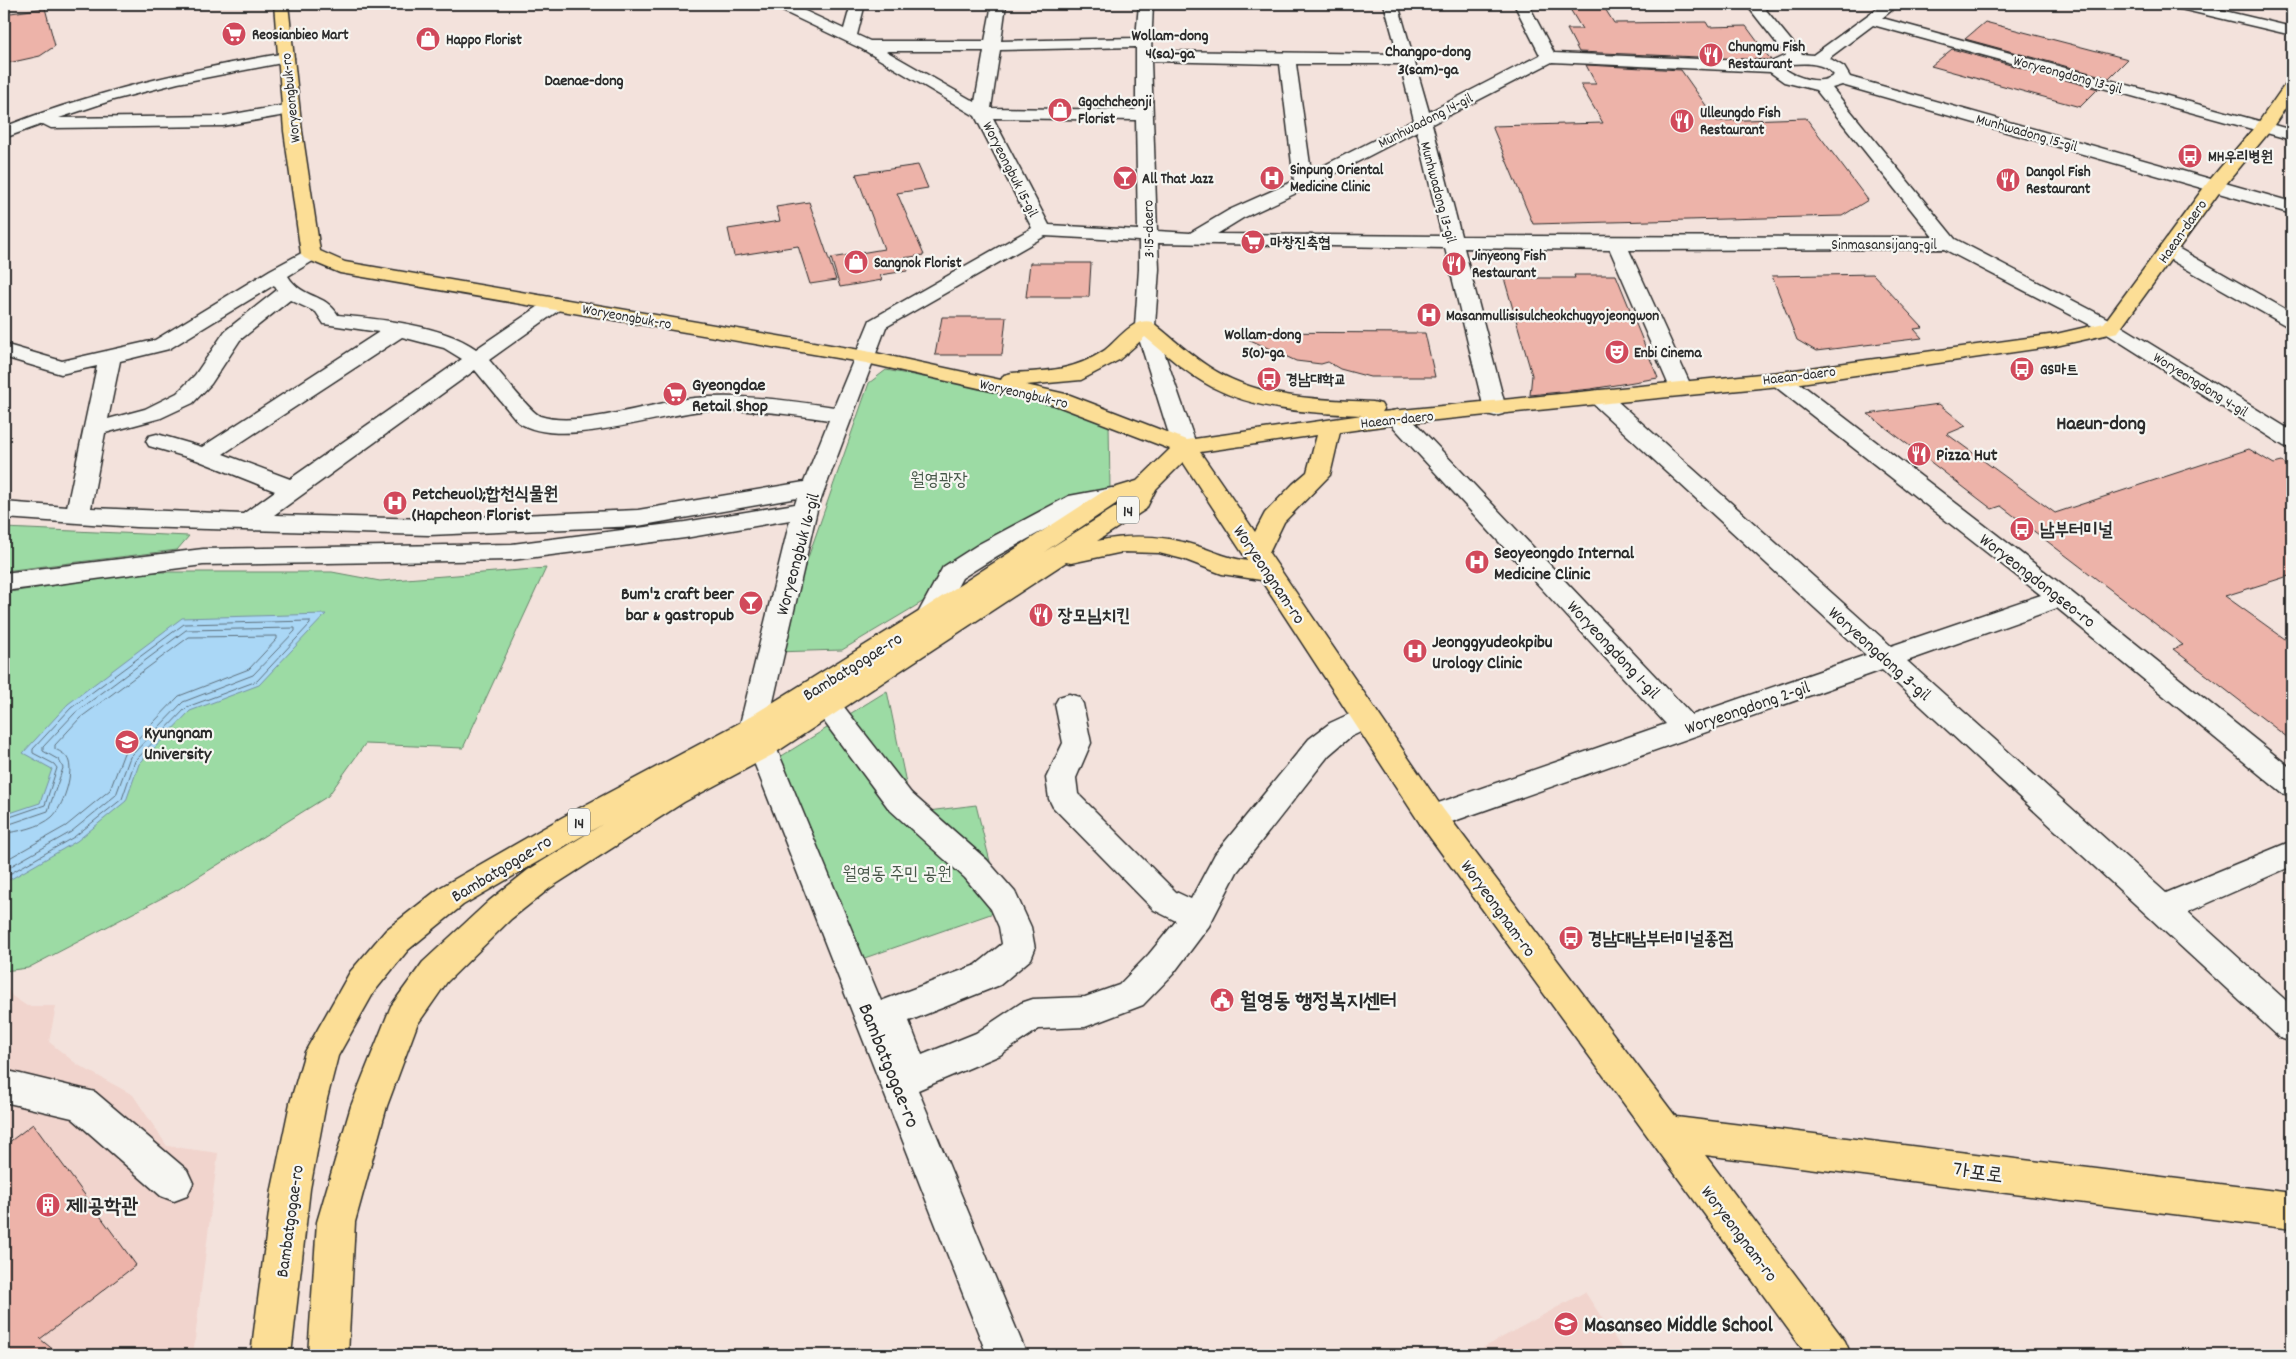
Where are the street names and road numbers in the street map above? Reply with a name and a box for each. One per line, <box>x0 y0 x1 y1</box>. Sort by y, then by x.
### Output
street label: Woryeongbuk-ro <box>276 51 308 144</box>
street label: Woryeongdong 13-gil <box>2010 51 2125 101</box>
street label: Munhwadong 14-gil <box>1375 88 1478 155</box>
street label: Munhwadong 15-gil <box>1973 109 2080 159</box>
street label: Woryeongbuk 15-gil <box>976 118 1043 222</box>
street label: Munhwadong 13-gil <box>1413 139 1461 246</box>
street label: Haean-daero <box>2154 196 2214 268</box>
street label: 3·15-daero <box>1138 199 1162 258</box>
street label: Sinmasansijang-gil <box>1831 235 1937 257</box>
street label: Woryeongbuk-ro <box>580 299 673 337</box>
street label: Woryeongdong 4-gil <box>2148 348 2252 424</box>
street label: Haean-daero <box>1762 362 1837 392</box>
street label: Woryeongbuk-ro <box>977 374 1070 416</box>
street label: Haean-daero <box>1360 406 1435 436</box>
street label: Woryeongbuk 16-gil <box>771 490 828 619</box>
road number: 14 <box>1117 496 1139 524</box>
street label: Woryeongnam-ro <box>1226 521 1310 630</box>
street label: Woryeongdongseo-ro <box>1973 529 2100 635</box>
street label: Woryeongdong 1-gil <box>1560 596 1665 706</box>
street label: Woryeongdong 3-gil <box>1821 602 1936 708</box>
street label: Bambatgogae-ro <box>799 628 908 709</box>
street label: Woryeongdong 2-gil <box>1682 676 1814 742</box>
road number: 14 <box>568 809 590 836</box>
street label: Bambatgogae-ro <box>447 830 557 910</box>
street label: Woryeongnam-ro <box>1453 856 1541 963</box>
street label: Bambatgogae-ro <box>849 999 926 1133</box>
street label: 가포로 <box>1951 1157 2005 1193</box>
street label: Bambatgogae-ro <box>271 1164 312 1279</box>
street label: Woryeongnam-ro <box>1694 1181 1782 1288</box>

